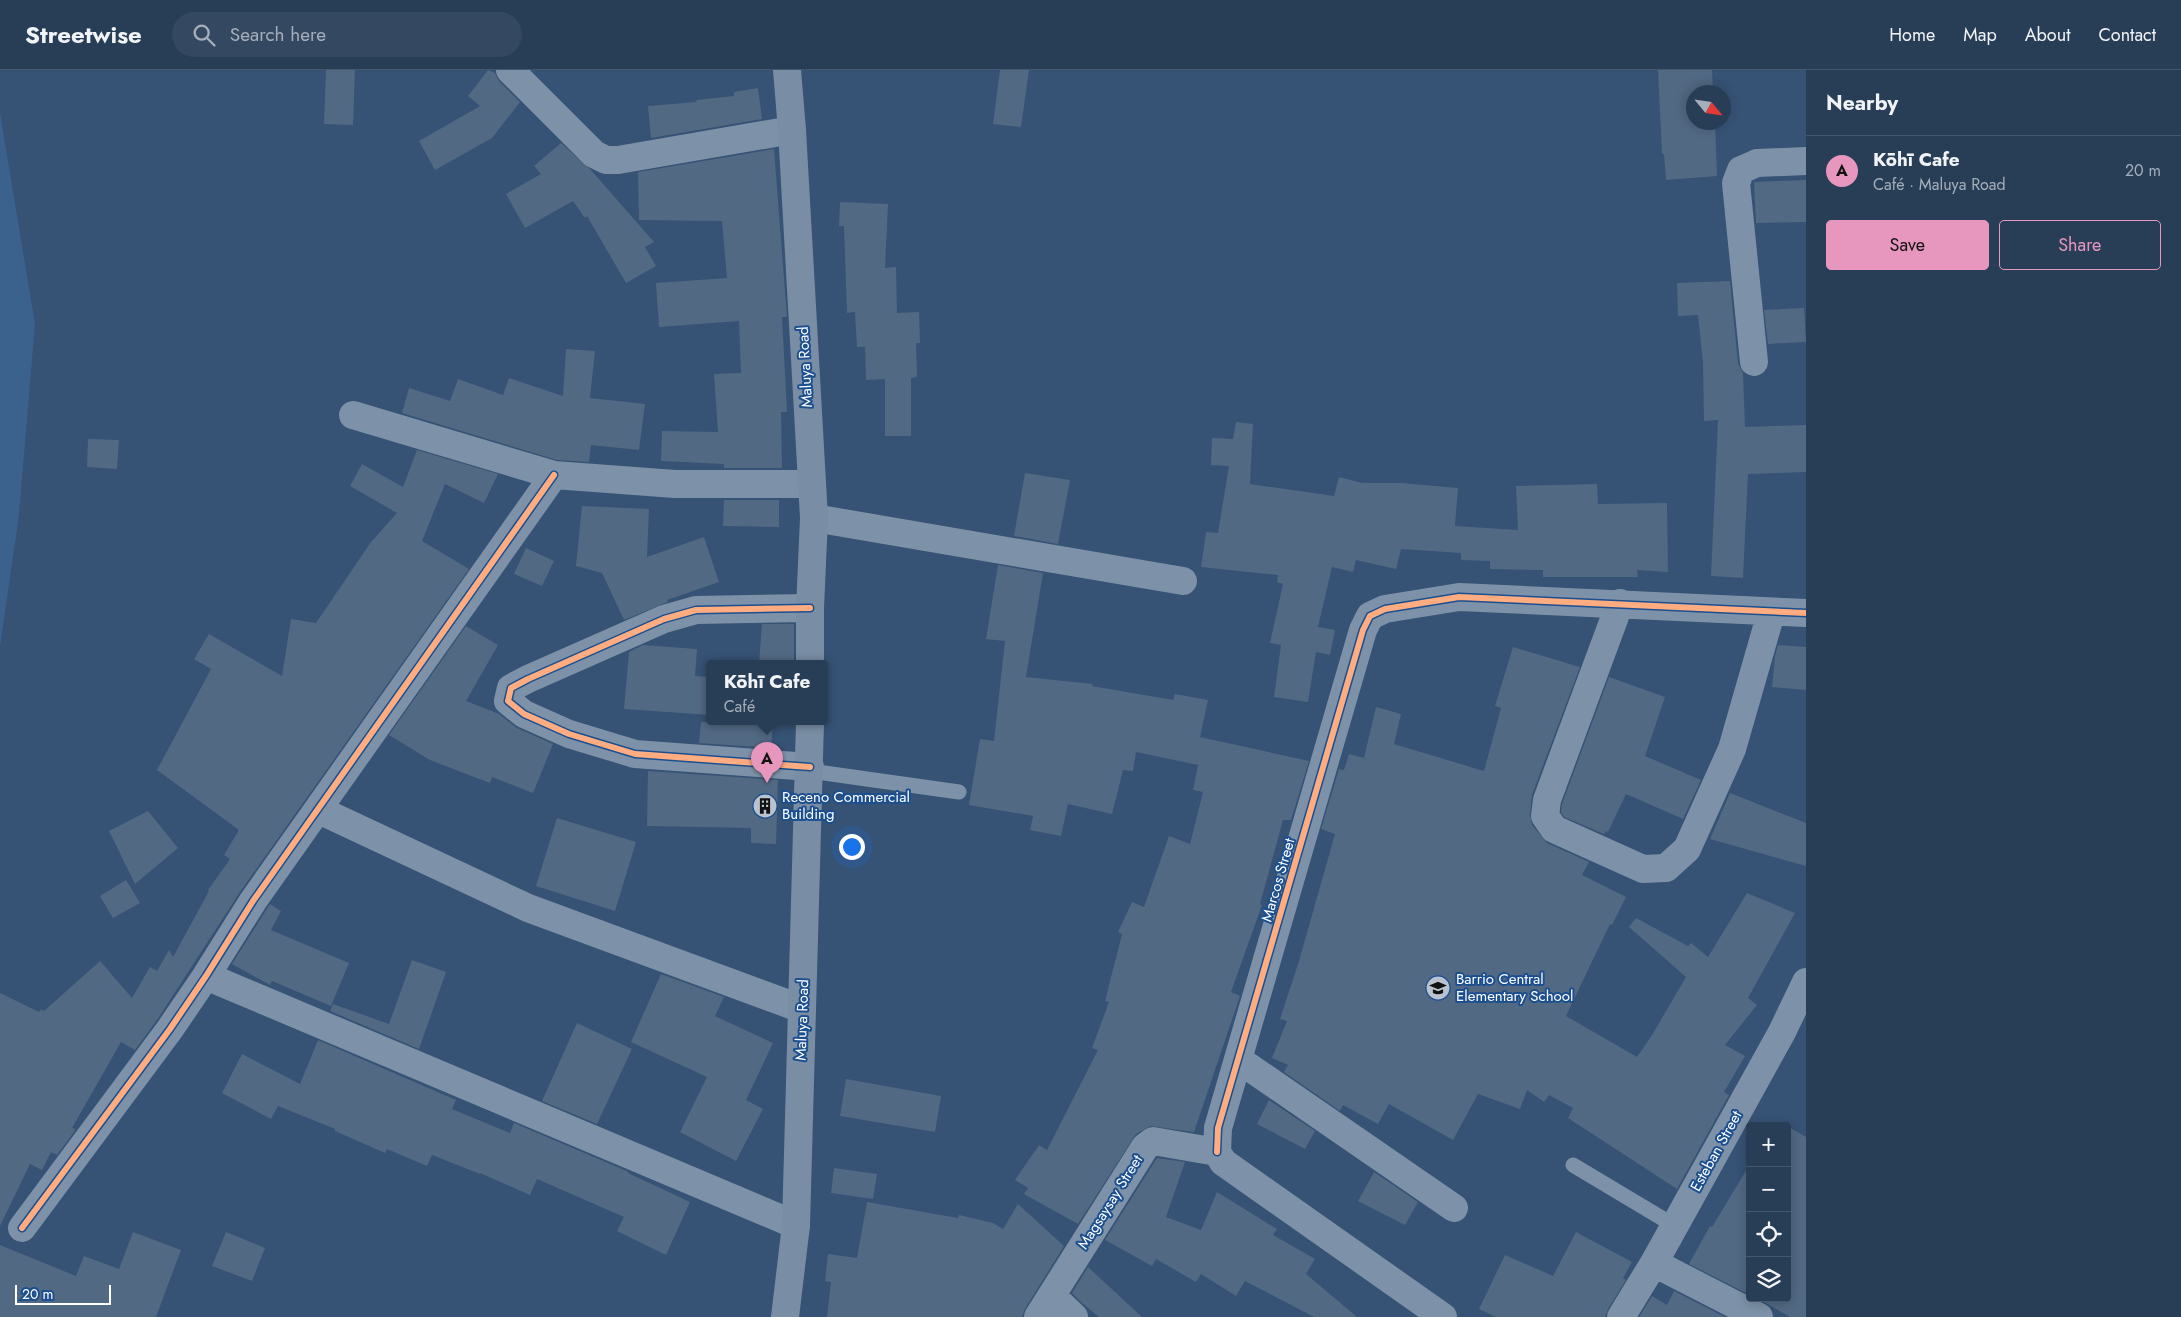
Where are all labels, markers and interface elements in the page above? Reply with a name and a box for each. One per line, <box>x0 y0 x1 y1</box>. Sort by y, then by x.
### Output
search box <box>172 12 522 57</box>
text: Streetwise <box>25 17 142 52</box>
icon: search <box>190 21 218 49</box>
text: Search here <box>230 21 326 48</box>
text: Home <box>1889 22 1935 48</box>
text: Map <box>1963 22 1997 48</box>
text: About <box>2025 22 2070 48</box>
text: Contact <box>2098 22 2156 48</box>
north arrow <box>1686 85 1731 130</box>
text: Nearby <box>1826 88 1898 118</box>
text: Kōhī Cafe <box>1873 146 1960 173</box>
text: A <box>1836 159 1848 182</box>
text: 20 m <box>2125 159 2161 182</box>
text: Café · Maluya Road <box>1873 173 2006 196</box>
button: Save <box>1826 220 1989 270</box>
button: Share <box>1999 220 2161 270</box>
street label: Maluya Road <box>792 326 818 408</box>
popup <box>706 660 828 725</box>
text: Kōhī Cafe <box>724 668 810 695</box>
text: Café <box>724 695 755 718</box>
pin: A <box>751 742 783 783</box>
place label: Receno Commercial Building <box>782 786 910 825</box>
building icon: Receno Commercial Building <box>752 793 778 819</box>
your location <box>839 834 865 860</box>
street label: Marcos Street <box>1256 835 1301 924</box>
place label: Barrio Central Elementary School <box>1456 968 1573 1007</box>
school or university icon: Barrio Central Elementary School <box>1425 975 1451 1001</box>
street label: Maluya Road <box>790 979 814 1061</box>
street label: Esteban Street <box>1685 1106 1748 1195</box>
map controls <box>1746 1122 1791 1302</box>
button: + <box>1746 1122 1791 1167</box>
street label: Magsaysay Street <box>1072 1150 1148 1254</box>
button: − <box>1746 1167 1791 1212</box>
button: locate <box>1746 1212 1791 1257</box>
button: layers <box>1746 1257 1791 1302</box>
scale bar <box>15 1282 111 1305</box>
text: 20 m <box>22 1284 54 1304</box>

